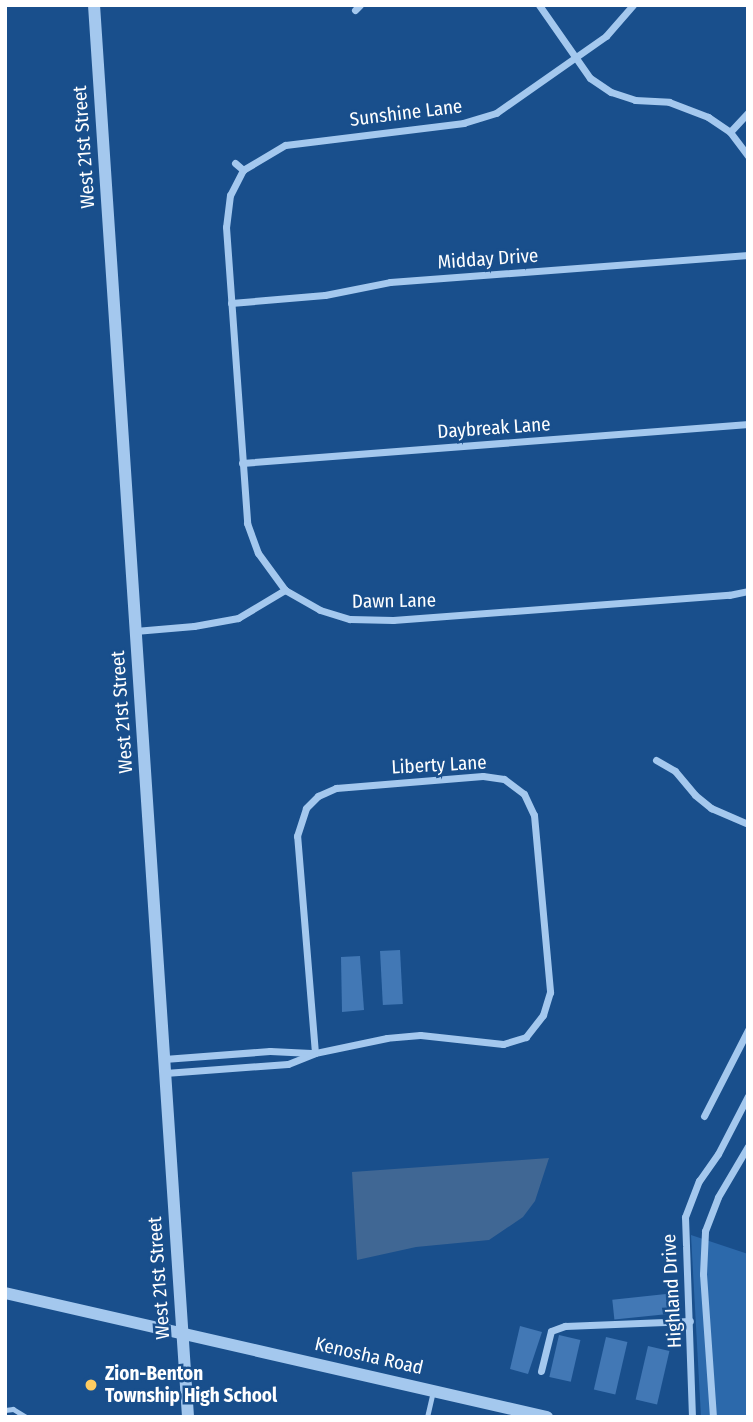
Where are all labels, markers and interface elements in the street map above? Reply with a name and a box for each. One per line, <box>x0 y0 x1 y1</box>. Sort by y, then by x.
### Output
street label: West 21st Street <box>68 85 100 209</box>
street label: Sunshine Lane <box>348 95 464 131</box>
street label: Midday Drive <box>437 244 539 274</box>
street label: Daybreak Lane <box>437 413 551 443</box>
street label: Dawn Lane <box>352 589 436 613</box>
street label: West 21st Street <box>106 650 138 774</box>
street label: Liberty Lane <box>391 751 487 779</box>
street label: West 21st Street <box>143 1216 175 1340</box>
street label: Highland Drive <box>658 1233 686 1349</box>
street label: Kenosha Road <box>313 1332 425 1380</box>
place label: Zion-Benton Township High School <box>105 1363 277 1407</box>
marker: Zion-Benton Township High School <box>83 1377 99 1393</box>

